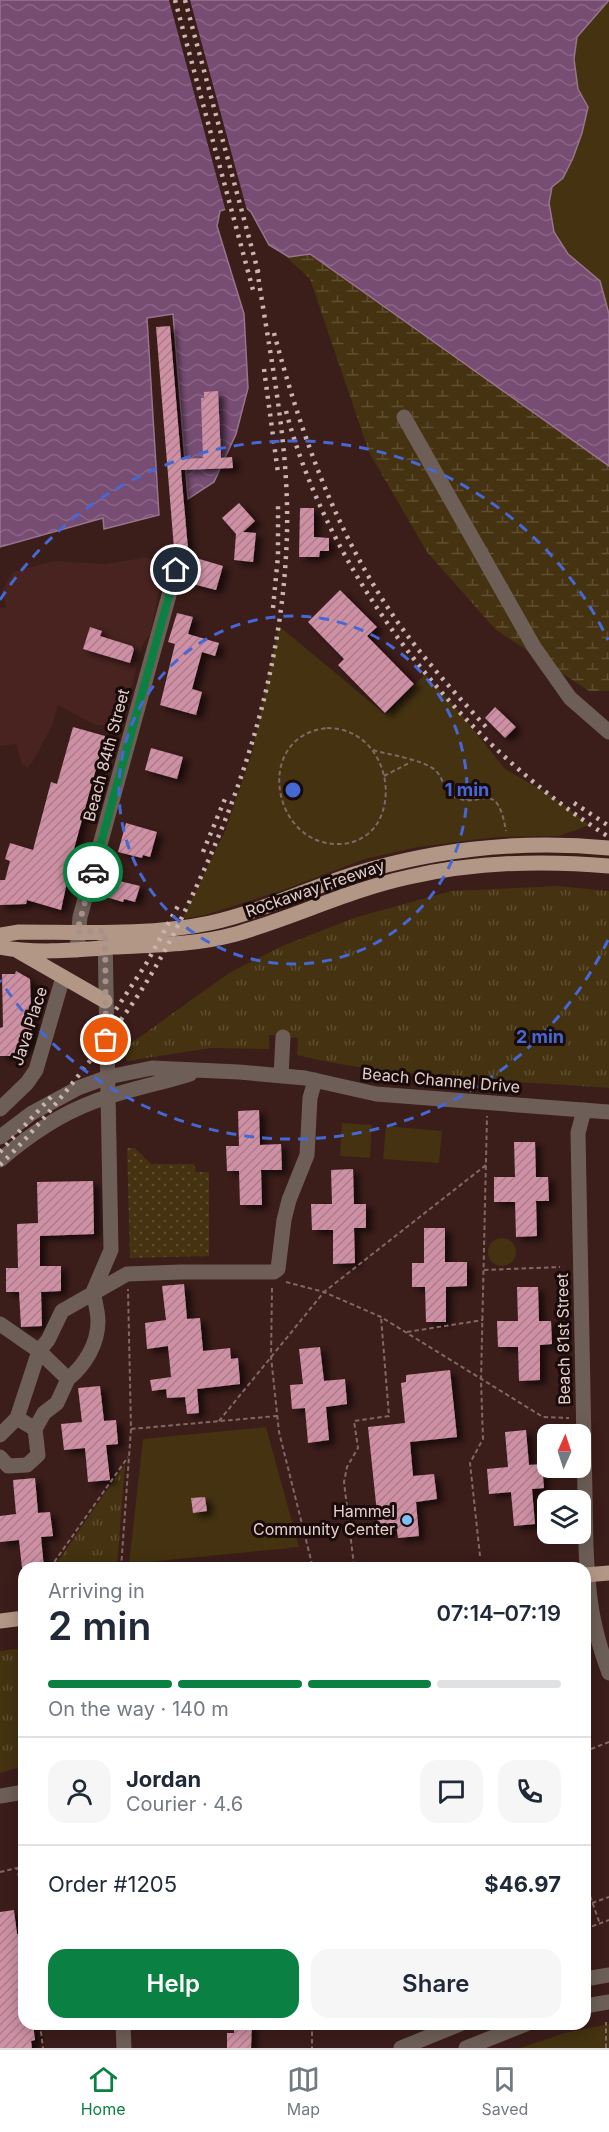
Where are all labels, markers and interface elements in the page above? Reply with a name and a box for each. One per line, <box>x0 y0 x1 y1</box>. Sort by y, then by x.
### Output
pin <box>150 544 201 595</box>
icon: home <box>159 553 192 586</box>
street label: Beach 84th Street <box>79 686 133 824</box>
text: 1 min <box>445 779 489 800</box>
centre of rings <box>283 780 303 800</box>
courier <box>63 842 123 902</box>
street label: Rockaway Freeway <box>243 855 387 921</box>
icon: car <box>77 856 110 889</box>
street label: Java Place <box>7 984 51 1068</box>
pin <box>80 1014 131 1065</box>
icon: bag <box>89 1023 122 1056</box>
text: 2 min <box>516 1026 564 1047</box>
street label: Beach Channel Drive <box>361 1063 521 1097</box>
street label: Beach 81st Street <box>552 1273 574 1405</box>
north arrow <box>537 1424 591 1478</box>
map controls <box>537 1424 591 1544</box>
button: layers <box>537 1490 591 1544</box>
place label: Hammel Community Center <box>253 1501 395 1539</box>
marker: Hammel Community Center <box>400 1513 414 1527</box>
text: Arriving in <box>48 1579 145 1603</box>
text: 07:14–07:19 <box>437 1600 561 1626</box>
text: 2 min <box>48 1602 151 1649</box>
text: On the way · 140 m <box>48 1697 229 1721</box>
button: person <box>48 1760 111 1823</box>
button: chat <box>420 1760 483 1823</box>
button: phone <box>498 1760 561 1823</box>
text: Jordan <box>126 1766 201 1792</box>
text: Courier · 4.6 <box>126 1792 243 1816</box>
text: Order #1205 <box>48 1871 177 1897</box>
text: $46.97 <box>484 1871 561 1897</box>
button: Help <box>48 1949 299 2018</box>
button: Share <box>311 1949 561 2018</box>
tab: Home <box>81 2063 126 2119</box>
tab: Map <box>287 2063 320 2119</box>
tab: Saved <box>481 2063 528 2119</box>

